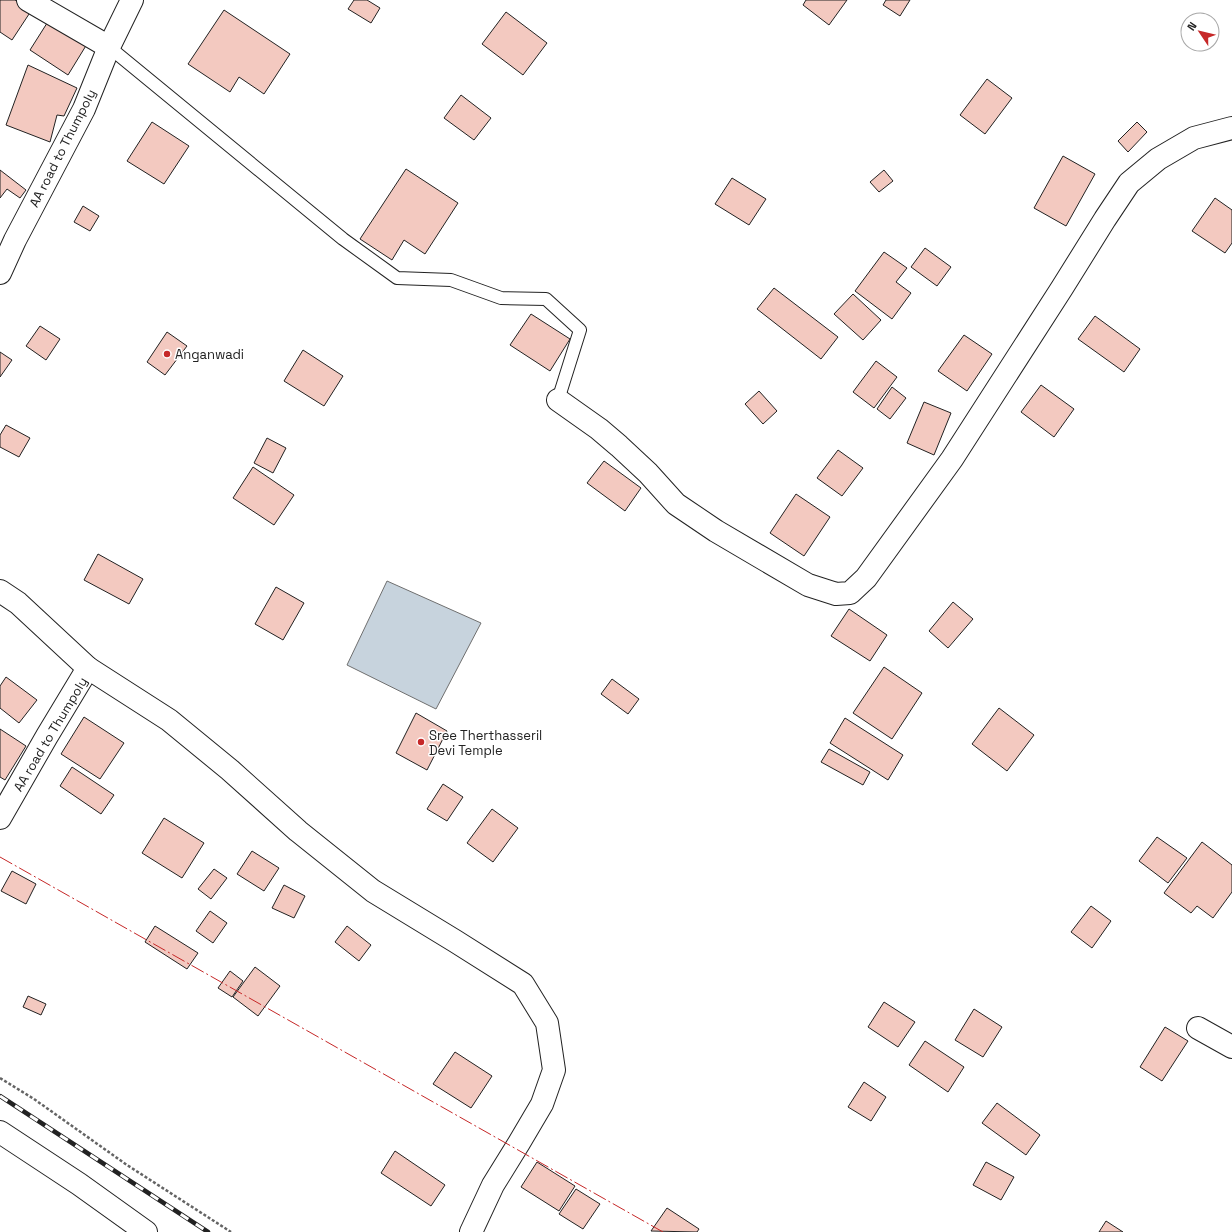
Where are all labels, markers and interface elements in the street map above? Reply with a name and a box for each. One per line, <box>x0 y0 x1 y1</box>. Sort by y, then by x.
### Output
north arrow <box>1180 12 1220 52</box>
text: N <box>1184 19 1200 33</box>
street label: AA road to Thumpoly <box>25 86 100 210</box>
place label: Anganwadi <box>175 346 244 363</box>
marker: Anganwadi <box>162 349 172 359</box>
street label: AA road to Thumpoly <box>10 674 91 794</box>
place label: Sree Therthasseril Devi Temple <box>429 727 542 759</box>
marker: Sree Therthasseril Devi Temple <box>416 737 426 747</box>

